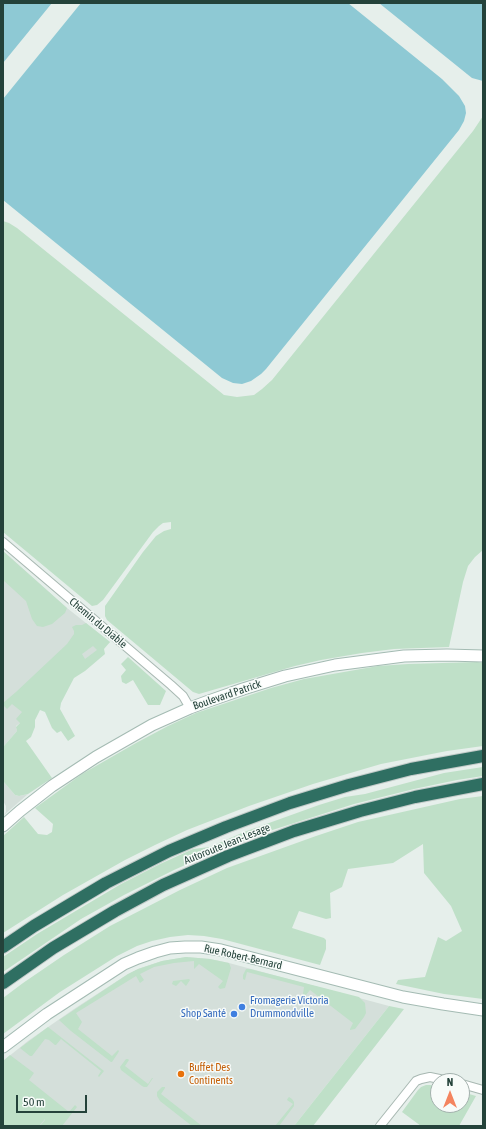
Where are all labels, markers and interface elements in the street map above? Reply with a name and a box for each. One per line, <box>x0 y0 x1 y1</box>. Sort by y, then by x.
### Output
street label: Chemin du Diable <box>66 595 130 651</box>
street label: Boulevard Patrick <box>191 677 263 713</box>
street label: Autoroute Jean-Lesage <box>182 821 272 867</box>
street label: Rue Robert-Bernard <box>203 942 283 972</box>
place label: Fromagerie Victoria Drummondville <box>250 994 329 1020</box>
marker: Fromagerie Victoria Drummondville <box>237 1002 247 1012</box>
place label: Shop Santé <box>181 1007 226 1021</box>
marker: Shop Santé <box>229 1009 239 1019</box>
place label: Buffet Des Continents <box>189 1061 233 1087</box>
marker: Buffet Des Continents <box>176 1069 186 1079</box>
north arrow <box>430 1073 470 1113</box>
text: N <box>447 1076 453 1088</box>
scale bar <box>18 1087 89 1113</box>
text: 50 m <box>23 1095 45 1109</box>

